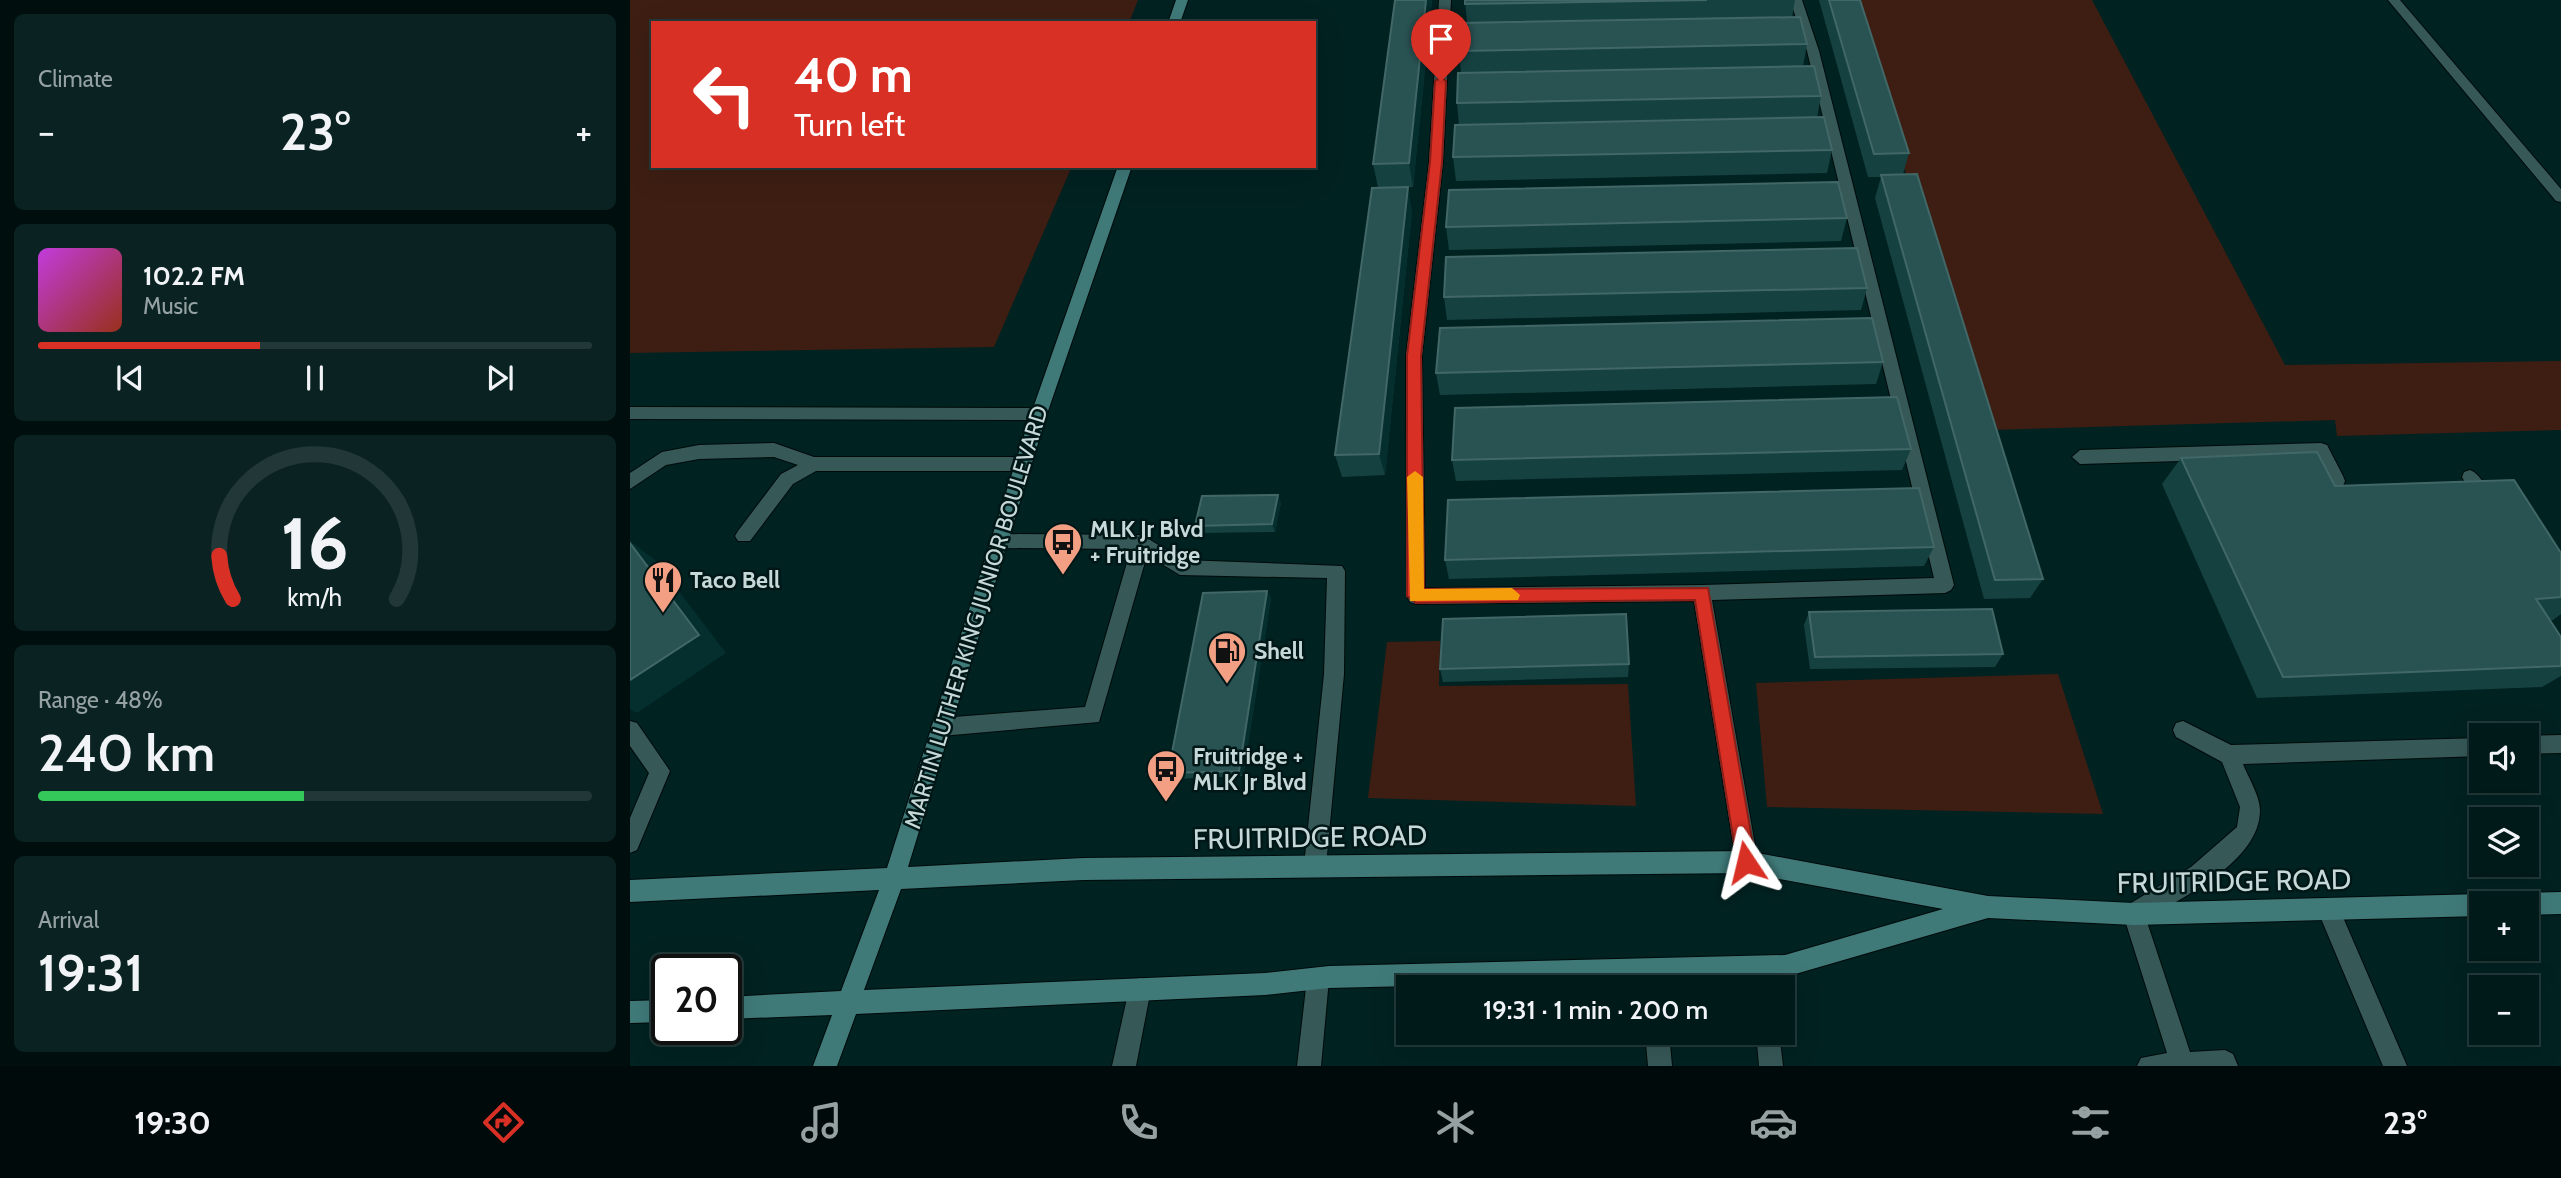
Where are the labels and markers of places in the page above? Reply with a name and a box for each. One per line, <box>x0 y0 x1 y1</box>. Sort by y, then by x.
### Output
pin <box>1411 9 1471 81</box>
place label: MLK Jr Blvd + Fruitridge <box>1090 515 1204 569</box>
bus stop icon: MLK Jr Blvd + Fruitridge <box>1042 521 1084 576</box>
restaurant icon: Taco Bell <box>642 559 684 614</box>
place label: Taco Bell <box>690 566 780 594</box>
fuel station icon: Shell <box>1206 630 1248 685</box>
place label: Shell <box>1254 637 1304 665</box>
place label: Fruitridge + MLK Jr Blvd <box>1193 742 1307 796</box>
bus stop icon: Fruitridge + MLK Jr Blvd <box>1145 748 1187 803</box>

